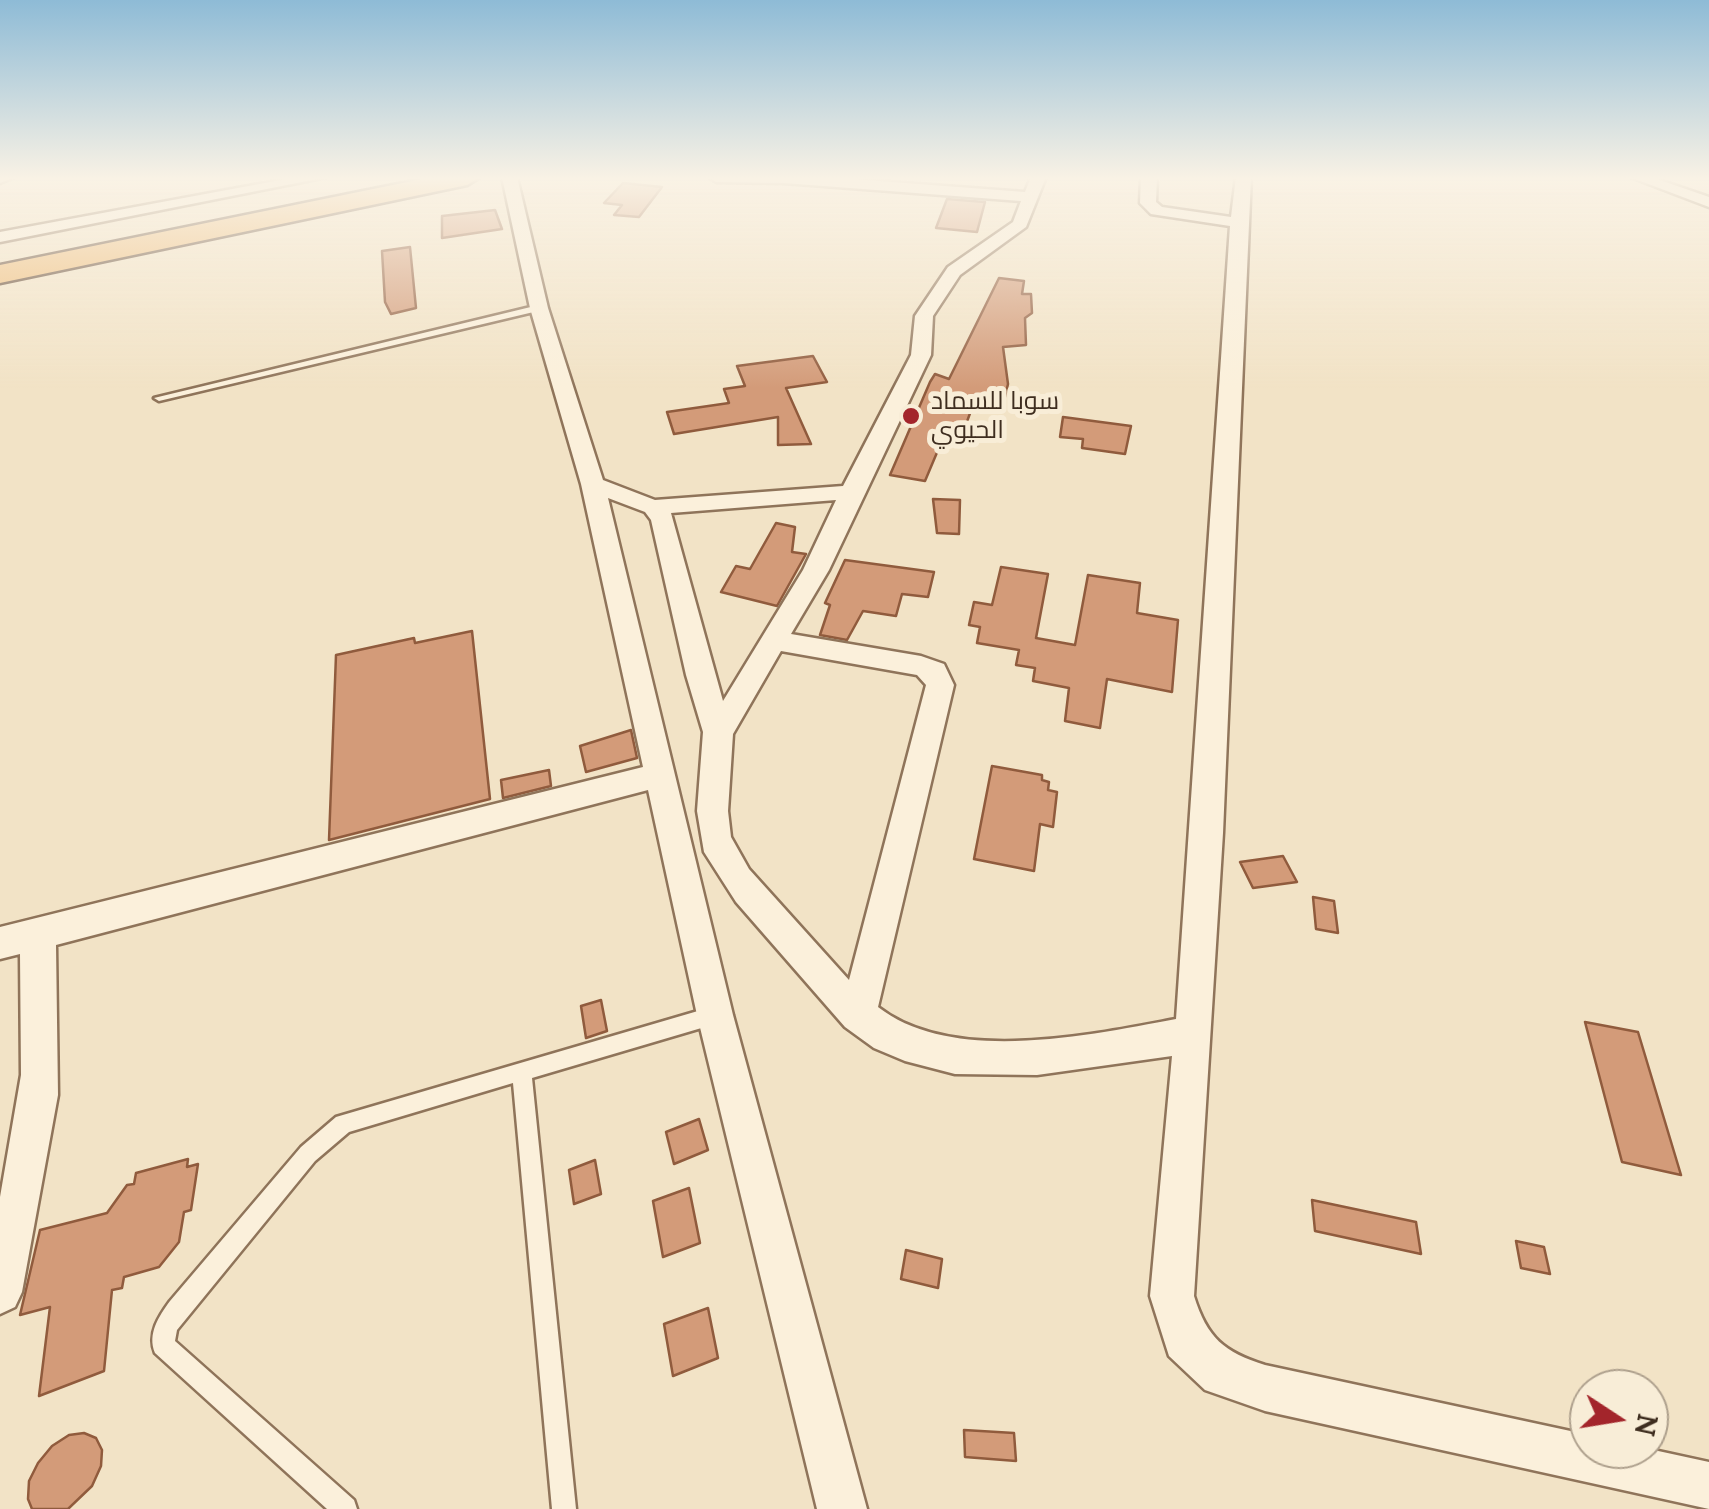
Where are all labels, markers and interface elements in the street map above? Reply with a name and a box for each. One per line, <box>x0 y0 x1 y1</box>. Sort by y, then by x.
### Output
place label: سوبا للسماد الحيوي <box>931 387 1059 446</box>
marker: سوبا للسماد الحيوي <box>900 405 922 427</box>
north arrow <box>1569 1369 1669 1469</box>
text: N <box>1627 1410 1666 1439</box>

